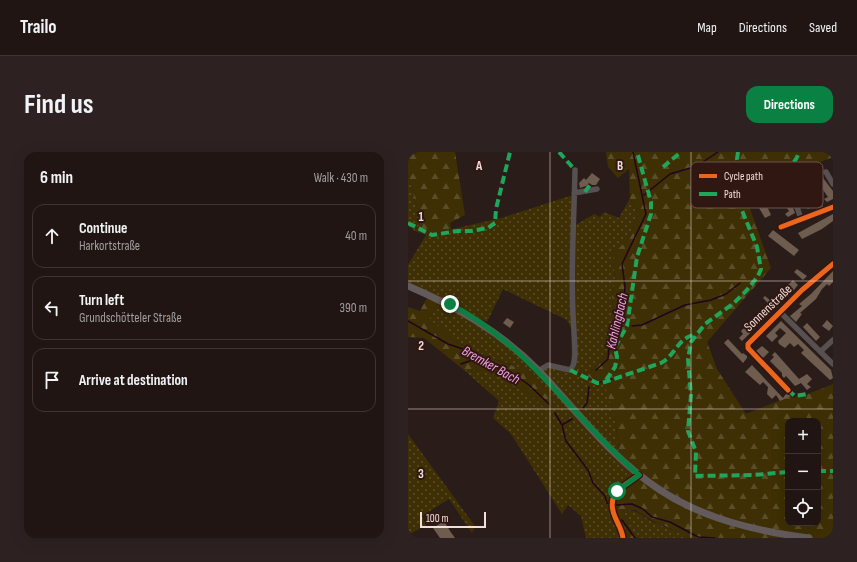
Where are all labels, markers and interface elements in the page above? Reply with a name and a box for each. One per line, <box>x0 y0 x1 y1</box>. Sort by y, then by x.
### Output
text: Trailo <box>20 16 57 39</box>
text: Map <box>697 19 717 36</box>
text: Directions <box>739 19 787 36</box>
text: Saved <box>809 19 837 36</box>
button: Directions <box>746 86 833 123</box>
text: Find us <box>24 88 93 121</box>
text: A <box>475 158 483 174</box>
text: B <box>617 158 623 174</box>
legend <box>691 162 823 208</box>
text: 6 min <box>40 168 73 188</box>
text: Walk · 430 m <box>314 170 368 186</box>
text: Cycle path <box>724 170 763 183</box>
text: Path <box>724 188 741 201</box>
text: 1 <box>418 209 424 225</box>
text: Continue <box>79 219 128 238</box>
icon: ahead <box>41 225 63 247</box>
text: 40 m <box>345 228 367 244</box>
text: Harkortstraße <box>79 238 140 254</box>
street label: Sonnenstraße <box>741 281 795 335</box>
text: Turn left <box>79 291 124 310</box>
water label: Kahlingbach <box>602 291 632 351</box>
route end <box>441 295 459 313</box>
icon: left <box>41 297 63 319</box>
text: 390 m <box>340 300 367 316</box>
text: Grundschötteler Straße <box>79 310 182 326</box>
text: 2 <box>418 338 424 354</box>
water label: Bremker Bach <box>459 342 523 388</box>
icon: arrive <box>41 369 63 391</box>
text: Arrive at destination <box>79 371 188 390</box>
map controls <box>785 418 821 526</box>
button: + <box>785 418 821 454</box>
button: − <box>785 454 821 490</box>
text: 3 <box>418 466 424 482</box>
route start <box>608 482 626 500</box>
button: locate <box>785 490 821 526</box>
scale bar <box>420 510 486 529</box>
text: 100 m <box>426 512 448 525</box>

